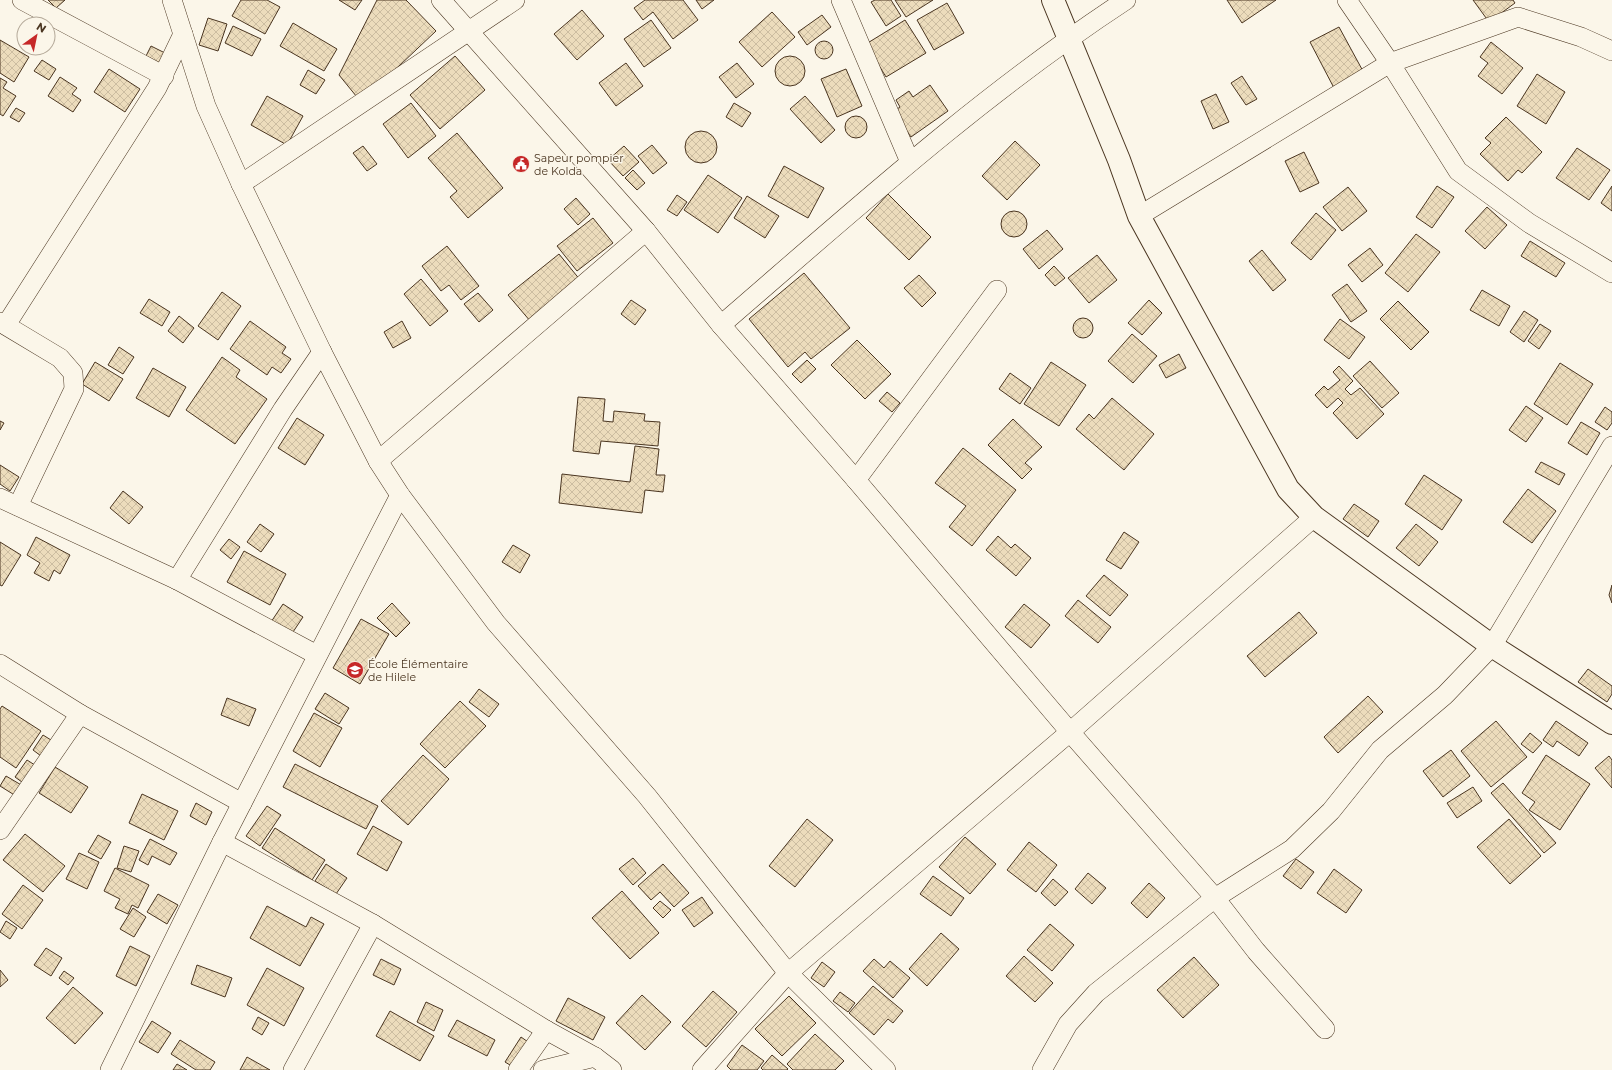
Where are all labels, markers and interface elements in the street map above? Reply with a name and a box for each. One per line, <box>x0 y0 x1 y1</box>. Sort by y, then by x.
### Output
north arrow <box>16 16 56 56</box>
text: N <box>34 19 49 36</box>
place label: Sapeur pompier de Kolda <box>534 151 624 178</box>
public building icon: Sapeur pompier de Kolda <box>511 154 531 174</box>
place label: École Élémentaire de Hilele <box>368 657 468 684</box>
school or university icon: École Élémentaire de Hilele <box>345 660 365 680</box>

